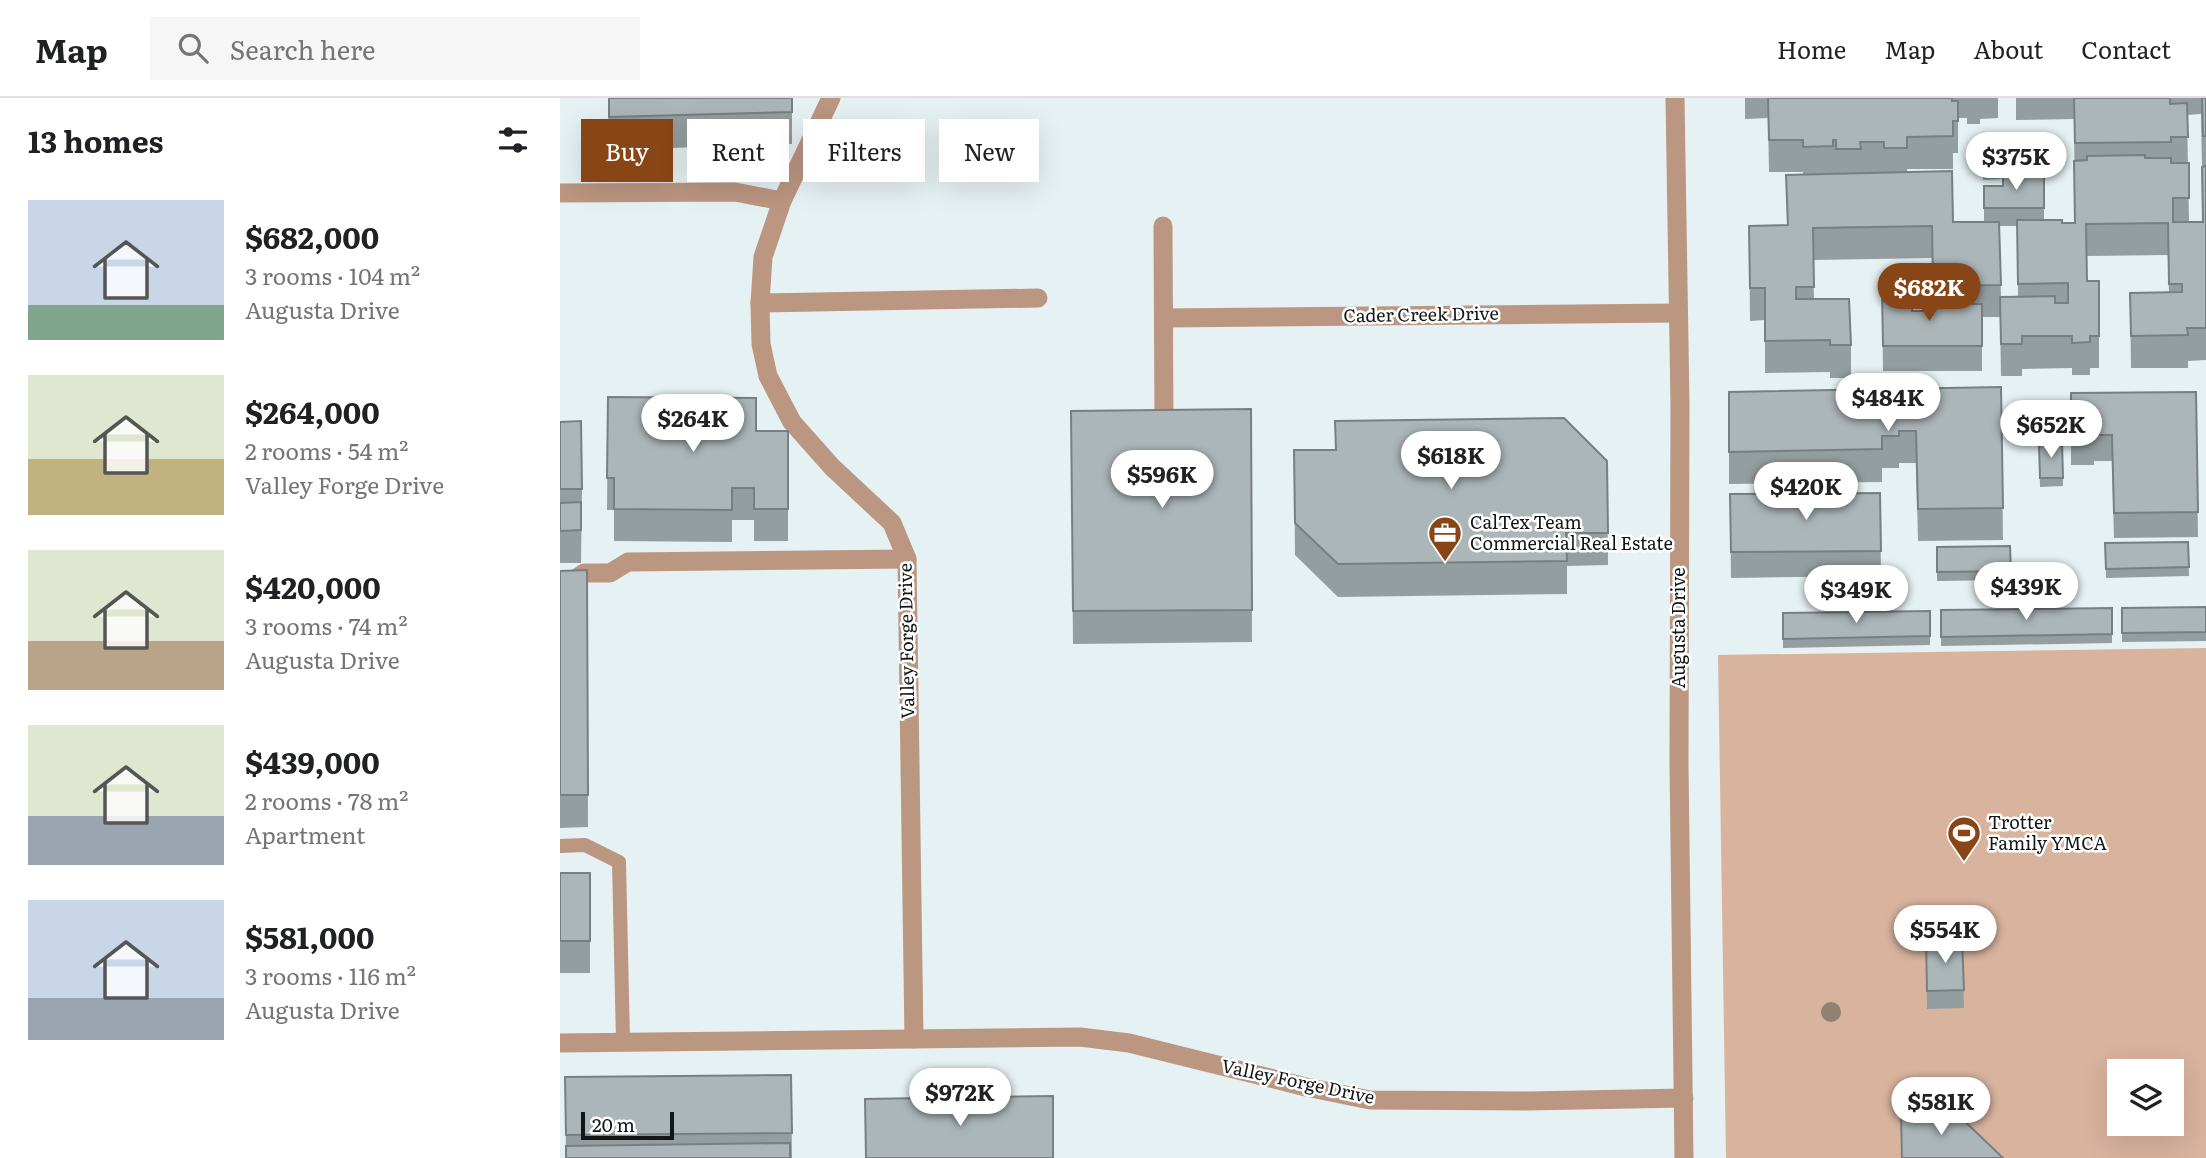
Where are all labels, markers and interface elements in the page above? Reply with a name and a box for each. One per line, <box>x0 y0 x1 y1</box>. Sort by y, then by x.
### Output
search box <box>150 17 640 80</box>
text: Map <box>35 24 108 73</box>
icon: search <box>174 29 212 67</box>
text: Search here <box>230 29 376 68</box>
text: Home <box>1777 31 1846 66</box>
text: Map <box>1884 31 1935 66</box>
text: About <box>1973 31 2043 66</box>
text: Contact <box>2081 31 2171 66</box>
text: 13 homes <box>28 118 164 162</box>
chip: Buy <box>581 119 673 182</box>
chip: Rent <box>687 119 789 182</box>
chip: Filters <box>803 119 925 182</box>
chip: New <box>939 119 1039 182</box>
icon: filters <box>494 121 532 159</box>
pin: $375K <box>1967 132 2065 192</box>
text: $375K <box>1982 138 2050 172</box>
text: $682,000 <box>245 214 379 258</box>
icon: home <box>84 228 168 312</box>
text: 3 rooms · 104 m² <box>245 258 420 292</box>
pin: $682K <box>1880 264 1978 323</box>
text: $682K <box>1894 269 1964 303</box>
text: Augusta Drive <box>245 292 400 326</box>
street label: Cader Creek Drive <box>1343 299 1499 328</box>
pin: $484K <box>1839 374 1937 433</box>
text: $484K <box>1851 379 1925 413</box>
text: $264,000 <box>245 389 380 433</box>
pin: $264K <box>644 394 742 454</box>
text: $264K <box>657 400 729 434</box>
pin: $652K <box>2002 400 2100 460</box>
icon: home <box>84 403 168 487</box>
text: $652K <box>2016 406 2086 440</box>
pin: $618K <box>1402 432 1500 491</box>
text: 2 rooms · 54 m² <box>245 433 408 467</box>
text: $618K <box>1417 437 1485 471</box>
pin: $596K <box>1113 450 1211 510</box>
text: $596K <box>1127 456 1197 490</box>
pin: $420K <box>1757 462 1855 522</box>
text: Valley Forge Drive <box>245 467 444 501</box>
text: $420K <box>1770 468 1842 502</box>
place label: CalTex Team Commercial Real Estate <box>1470 508 1673 556</box>
office icon: CalTex Team Commercial Real Estate <box>1426 514 1464 563</box>
pin: $439K <box>1977 562 2075 622</box>
street label: Valley Forge Drive <box>891 563 920 719</box>
text: $420,000 <box>245 564 381 608</box>
pin: $349K <box>1807 566 1905 625</box>
street label: Augusta Drive <box>1664 567 1691 689</box>
text: $439K <box>1990 568 2062 602</box>
text: $349K <box>1820 571 1892 605</box>
icon: home <box>84 578 168 662</box>
text: 3 rooms · 74 m² <box>245 608 408 642</box>
text: Augusta Drive <box>245 642 400 676</box>
text: $439,000 <box>245 739 380 783</box>
icon: home <box>84 753 168 837</box>
text: 2 rooms · 78 m² <box>245 783 408 817</box>
place label: Trotter Family YMCA <box>1988 808 2107 856</box>
sports icon: Trotter Family YMCA <box>1945 814 1983 863</box>
text: Apartment <box>245 817 365 851</box>
pin: $554K <box>1896 906 1994 965</box>
text: $554K <box>1910 911 1980 945</box>
text: $581,000 <box>245 914 374 958</box>
icon: home <box>84 928 168 1012</box>
text: 3 rooms · 116 m² <box>245 958 416 992</box>
text: Augusta Drive <box>245 992 400 1026</box>
street label: Valley Forge Drive <box>1219 1051 1377 1110</box>
map controls <box>2107 1059 2184 1136</box>
button: layers <box>2107 1059 2184 1136</box>
pin: $972K <box>911 1068 1009 1128</box>
text: $972K <box>925 1074 995 1108</box>
pin: $581K <box>1892 1077 1990 1137</box>
text: $581K <box>1907 1083 1975 1117</box>
scale bar <box>581 1109 674 1141</box>
text: 20 m <box>592 1110 635 1138</box>

